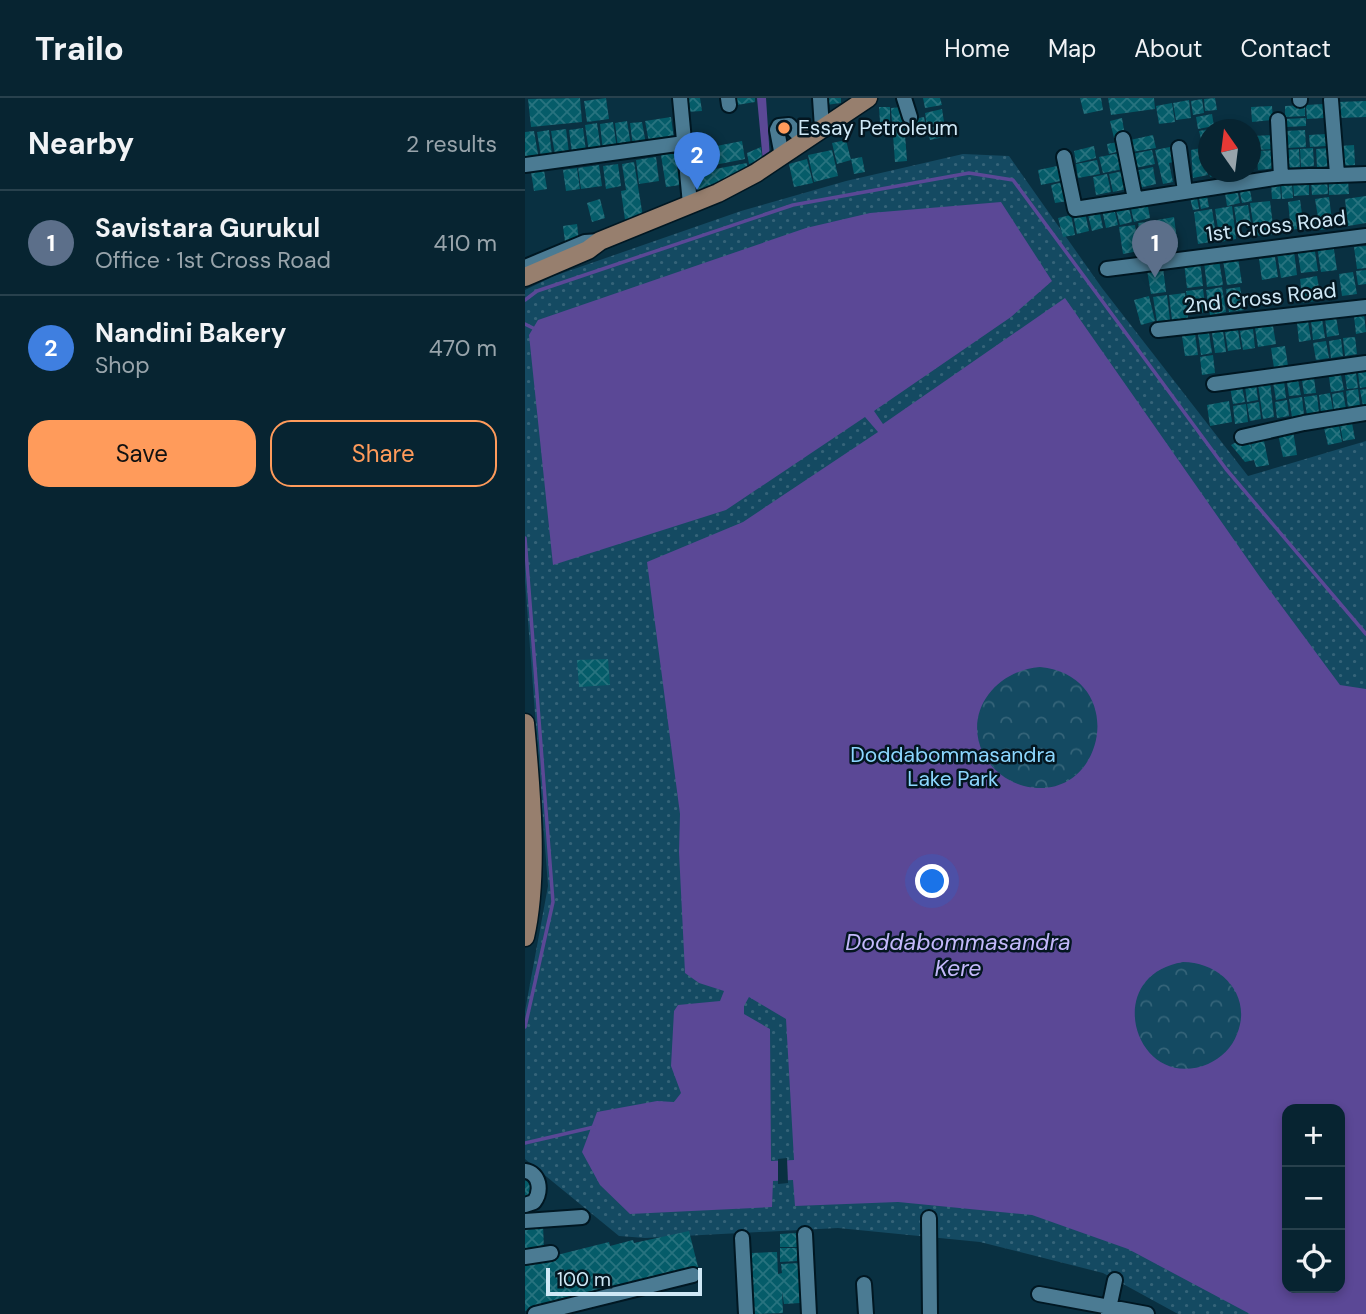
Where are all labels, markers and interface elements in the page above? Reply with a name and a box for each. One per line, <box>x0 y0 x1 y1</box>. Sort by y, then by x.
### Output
text: Trailo <box>35 27 124 70</box>
text: Home <box>944 33 1010 64</box>
text: Map <box>1048 33 1096 64</box>
text: About <box>1134 33 1203 64</box>
text: Contact <box>1241 33 1331 64</box>
place label: Essay Petroleum <box>798 114 958 142</box>
north arrow <box>1198 119 1261 182</box>
marker: Essay Petroleum <box>776 120 792 136</box>
text: Nearby <box>28 124 134 163</box>
text: 2 results <box>406 129 497 159</box>
pin: 2 <box>674 132 720 190</box>
street label: 1st Cross Road <box>1204 204 1348 248</box>
text: Savistara Gurukul <box>95 211 320 245</box>
pin: 1 <box>1132 220 1178 278</box>
text: 1 <box>47 228 55 258</box>
text: 410 m <box>434 228 497 258</box>
text: Office · 1st Cross Road <box>95 245 331 275</box>
street label: 2nd Cross Road <box>1182 276 1338 320</box>
text: Nandini Bakery <box>95 316 286 350</box>
text: 2 <box>44 333 58 363</box>
text: 470 m <box>429 333 497 363</box>
text: Shop <box>95 350 150 380</box>
button: Save <box>28 420 256 487</box>
button: Share <box>270 420 497 487</box>
park label: Doddabommasandra Lake Park <box>850 741 1056 793</box>
your location <box>915 864 949 898</box>
water label: Doddabommasandra Kere <box>845 927 1071 983</box>
map controls <box>1282 1104 1345 1293</box>
button: + <box>1282 1104 1345 1167</box>
button: − <box>1282 1167 1345 1230</box>
button: locate <box>1282 1230 1345 1293</box>
scale bar <box>546 1265 702 1297</box>
text: 100 m <box>557 1267 611 1292</box>

